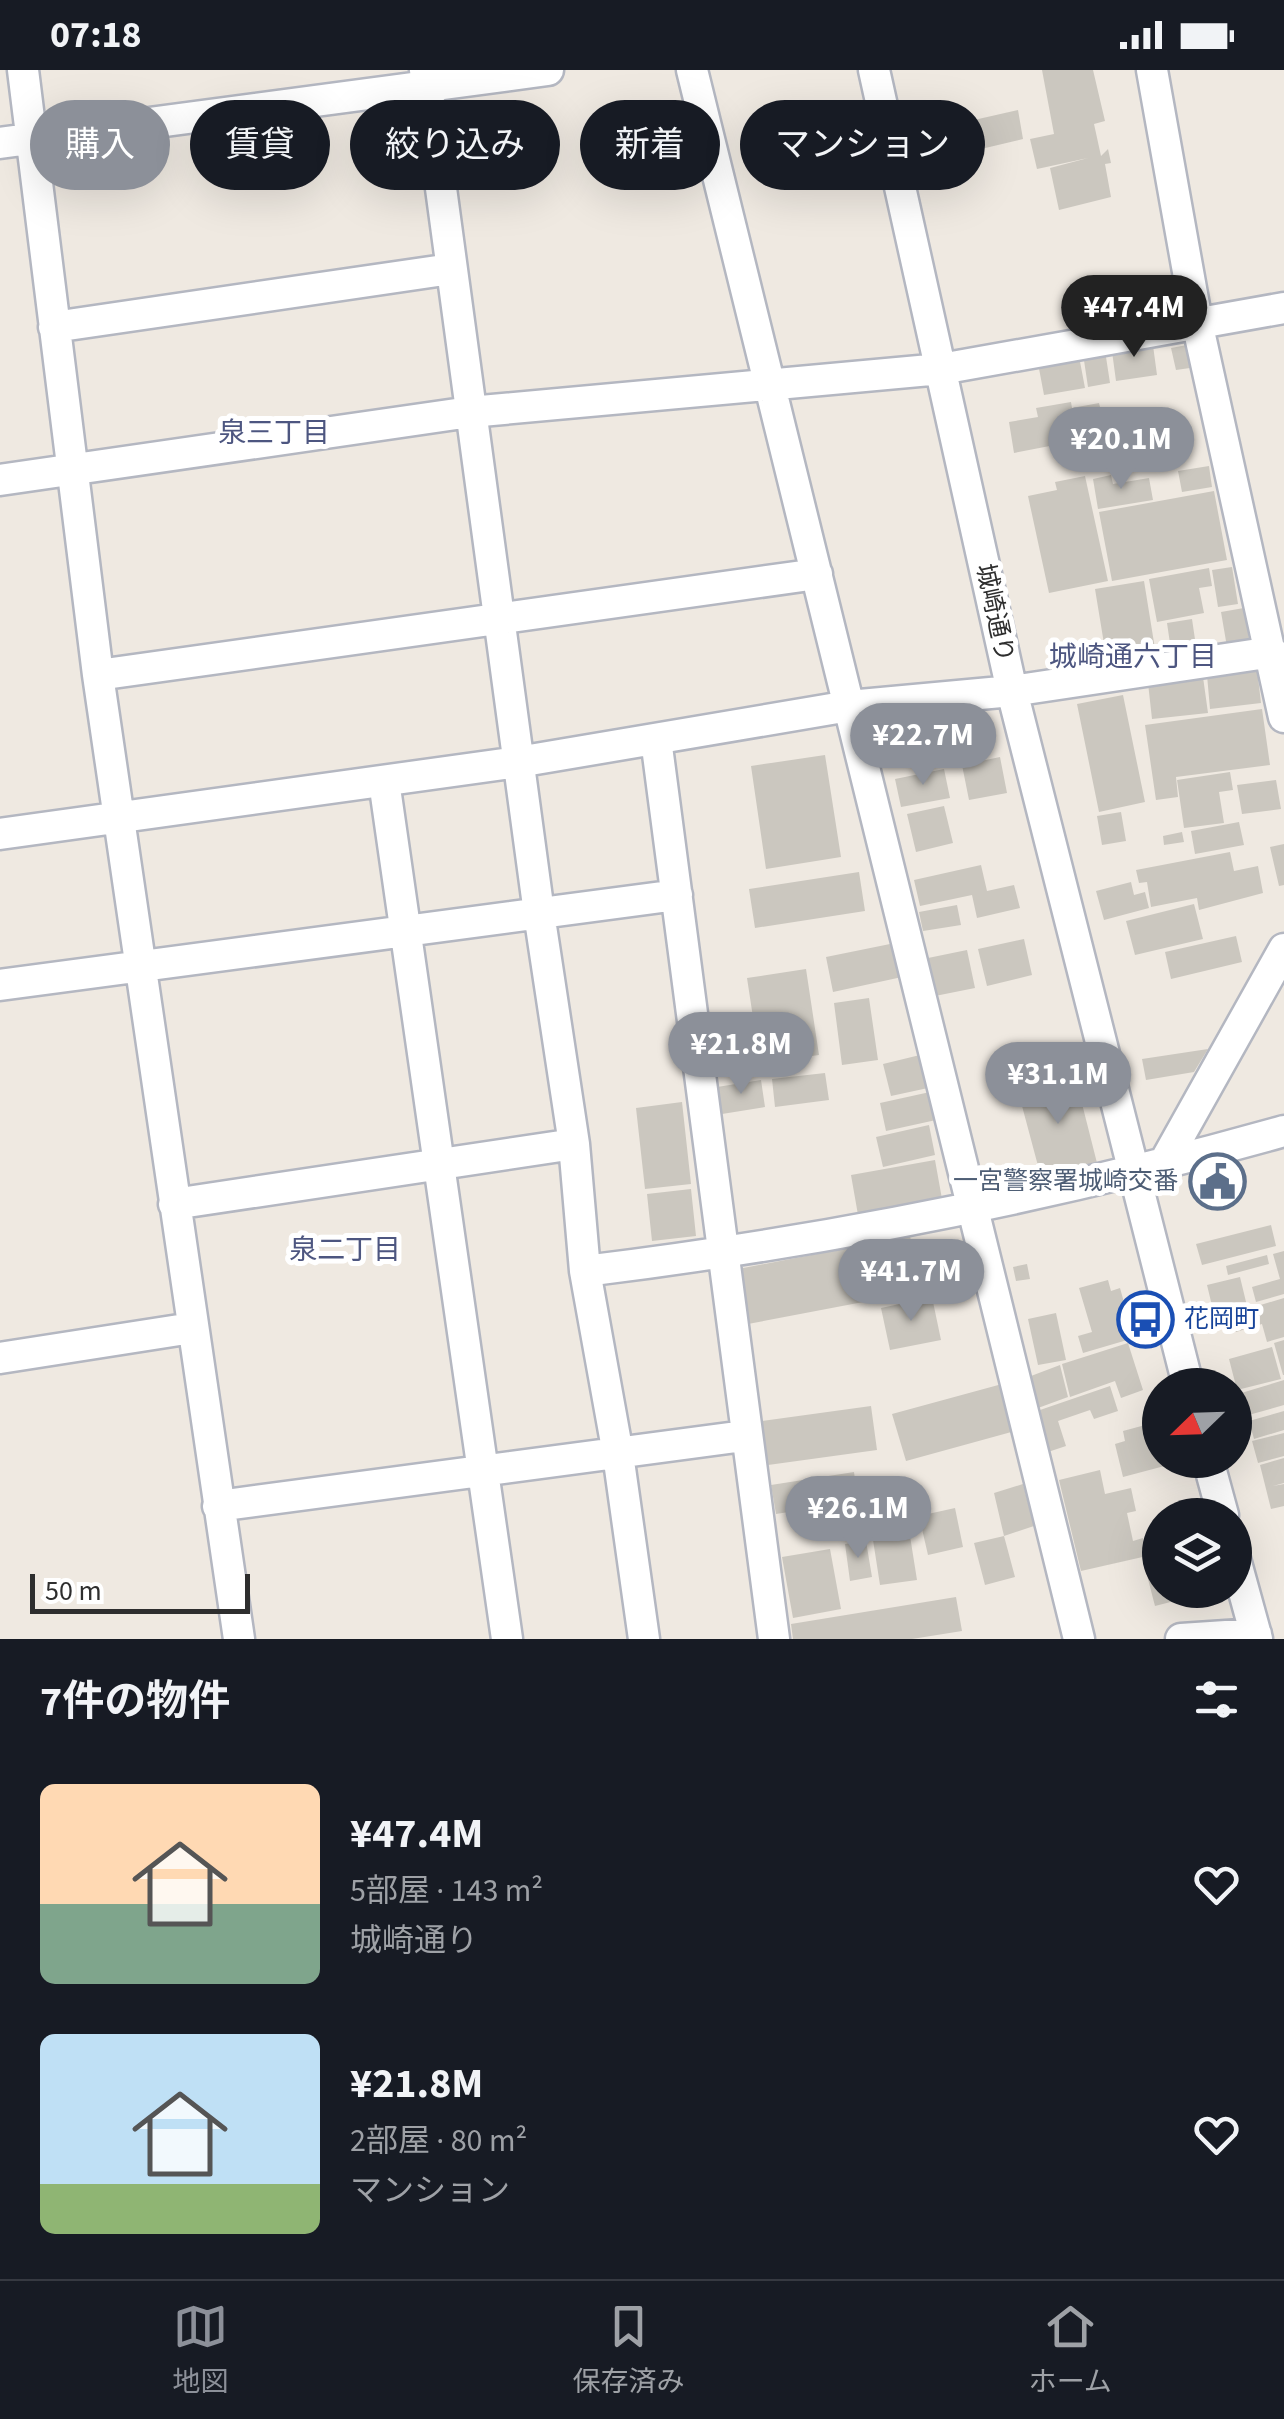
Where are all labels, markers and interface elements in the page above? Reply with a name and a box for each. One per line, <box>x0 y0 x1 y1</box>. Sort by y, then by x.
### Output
text: 07:18 <box>50 8 142 62</box>
chip: 購入 <box>30 100 170 190</box>
chip: 賃貸 <box>190 100 330 190</box>
chip: 絞り込み <box>350 100 560 190</box>
chip: 新着 <box>580 100 720 190</box>
chip: マンション <box>740 100 985 190</box>
pin: ¥47.4M <box>1053 275 1215 360</box>
text: ¥47.4M <box>1083 284 1185 330</box>
pin: ¥20.1M <box>1040 407 1202 492</box>
district label: 泉三丁目 <box>218 413 330 453</box>
text: ¥20.1M <box>1070 416 1172 462</box>
street label: 城崎通り <box>967 560 1023 666</box>
district label: 城崎通六丁目 <box>1049 637 1217 677</box>
pin: ¥22.7M <box>842 703 1004 788</box>
text: ¥22.7M <box>872 712 974 758</box>
pin: ¥21.8M <box>660 1012 822 1097</box>
text: ¥21.8M <box>690 1021 792 1067</box>
pin: ¥31.1M <box>977 1042 1139 1127</box>
text: ¥31.1M <box>1007 1051 1109 1097</box>
public building icon: 一宮警察署城崎交番 <box>1187 1151 1247 1211</box>
place label: 一宮警察署城崎交番 <box>953 1163 1178 1199</box>
district label: 泉二丁目 <box>289 1230 401 1270</box>
pin: ¥41.7M <box>830 1239 992 1324</box>
text: ¥41.7M <box>860 1248 962 1294</box>
bus stop icon: 花岡町 <box>1115 1289 1175 1349</box>
place label: 花岡町 <box>1184 1301 1259 1337</box>
north arrow <box>1142 1368 1252 1478</box>
map controls <box>1142 1368 1252 1608</box>
pin: ¥26.1M <box>777 1476 939 1561</box>
text: ¥26.1M <box>807 1485 909 1531</box>
button: layers <box>1142 1498 1252 1608</box>
scale bar <box>30 1569 250 1614</box>
text: 50 m <box>45 1571 102 1611</box>
text: 7件の物件 <box>40 1672 230 1732</box>
icon: filters <box>1189 1672 1244 1727</box>
text: ¥47.4M <box>350 1804 483 1864</box>
icon: home <box>120 1824 240 1944</box>
icon: heart <box>1189 1857 1244 1912</box>
text: 5部屋 · 143 m² <box>350 1868 543 1914</box>
text: 城崎通り <box>350 1918 478 1964</box>
text: ¥21.8M <box>350 2054 483 2114</box>
icon: home <box>120 2074 240 2194</box>
icon: heart <box>1189 2107 1244 2162</box>
text: 2部屋 · 80 m² <box>350 2118 527 2164</box>
text: マンション <box>350 2168 510 2214</box>
tab: 地図 <box>172 2299 228 2402</box>
tab: 保存済み <box>572 2299 684 2402</box>
tab: ホーム <box>1029 2299 1112 2402</box>

